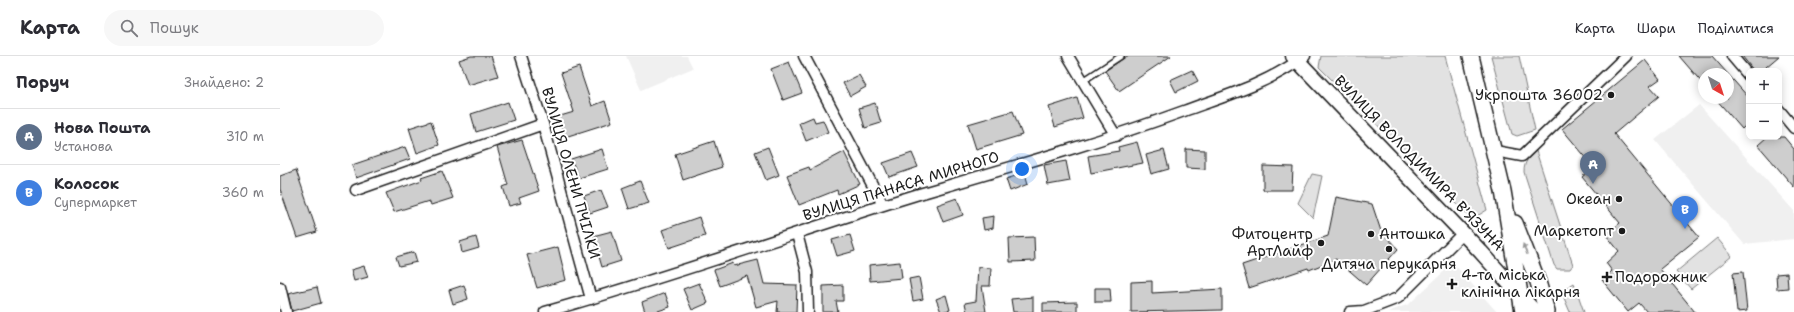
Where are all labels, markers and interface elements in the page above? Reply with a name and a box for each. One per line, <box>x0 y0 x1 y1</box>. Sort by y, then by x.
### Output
search box <box>104 10 384 46</box>
text: Карта <box>20 15 80 40</box>
icon: search <box>118 17 140 39</box>
text: Пошук <box>150 18 199 38</box>
text: Карта <box>1575 19 1615 37</box>
text: Шари <box>1637 19 1676 37</box>
text: Поділитися <box>1698 19 1774 37</box>
north arrow <box>1698 68 1734 104</box>
map controls <box>1746 68 1782 140</box>
button: + <box>1746 68 1782 104</box>
text: Поруч <box>16 71 69 93</box>
street label: ВУЛИЦЯ ВОЛОДИМИРА В'ЯЗУНА <box>1330 71 1508 255</box>
text: Знайдено: 2 <box>184 74 264 91</box>
street label: ВУЛИЦЯ ОЛЕНИ ПЧІЛКИ <box>537 85 605 261</box>
place label: Укрпошта 36002 <box>1475 85 1603 105</box>
marker: Укрпошта 36002 <box>1606 90 1616 100</box>
button: − <box>1746 104 1782 140</box>
text: Нова Пошта <box>54 118 151 138</box>
text: A <box>24 128 34 145</box>
text: 310 m <box>226 128 264 145</box>
text: Установа <box>54 138 113 155</box>
street label: ВУЛИЦЯ ПАНАСА МИРНОГО <box>800 147 1002 225</box>
pin: A <box>1580 151 1606 184</box>
your location <box>1012 159 1032 179</box>
text: Колосок <box>54 174 119 194</box>
text: B <box>25 184 33 201</box>
text: 360 m <box>222 184 264 201</box>
place label: Океан <box>1566 189 1611 209</box>
text: Супермаркет <box>54 194 137 211</box>
marker: Океан <box>1614 194 1624 204</box>
pin: B <box>1672 196 1698 229</box>
place label: Маркетопт <box>1534 221 1614 241</box>
place label: Фитоцентр АртЛайф <box>1232 224 1313 261</box>
place label: Антошка <box>1379 224 1446 244</box>
marker: Маркетопт <box>1617 226 1627 236</box>
marker: Антошка <box>1366 229 1376 239</box>
marker: Фитоцентр АртЛайф <box>1316 238 1326 248</box>
one-way arrow <box>1522 242 1528 254</box>
marker: Дитяча перукарня <box>1384 244 1394 254</box>
place label: Дитяча перукарня <box>1322 254 1456 274</box>
place label: 4-та міська клінічна лікарня <box>1461 265 1580 302</box>
place label: Подорожник <box>1615 267 1707 287</box>
marker: Подорожник <box>1602 272 1612 282</box>
marker: 4-та міська клінічна лікарня <box>1446 278 1458 290</box>

